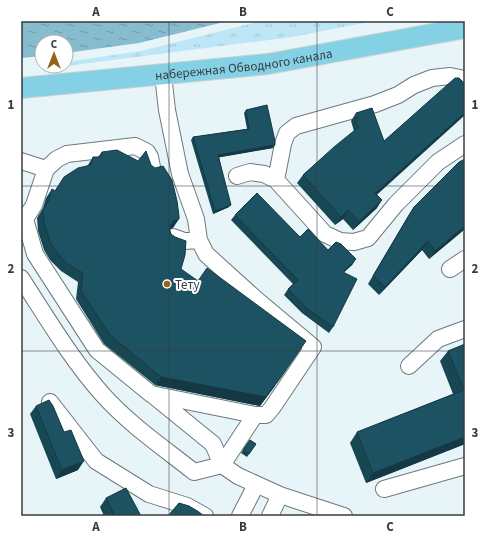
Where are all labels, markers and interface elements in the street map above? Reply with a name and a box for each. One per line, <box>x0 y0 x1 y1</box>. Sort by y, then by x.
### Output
text: A <box>91 3 100 21</box>
text: B <box>239 3 247 21</box>
text: C <box>386 3 394 21</box>
north arrow <box>34 34 74 74</box>
text: С <box>51 37 58 52</box>
street label: набережная Обводного канала <box>154 44 334 85</box>
text: 1 <box>8 96 15 114</box>
text: 1 <box>472 96 479 114</box>
text: 2 <box>8 260 15 278</box>
text: 2 <box>472 260 479 278</box>
place label: Тету <box>175 276 199 294</box>
marker: Тету <box>162 279 172 289</box>
text: 3 <box>8 424 15 442</box>
text: 3 <box>472 424 479 442</box>
text: A <box>91 518 100 536</box>
text: B <box>239 518 247 536</box>
text: C <box>386 518 394 536</box>

